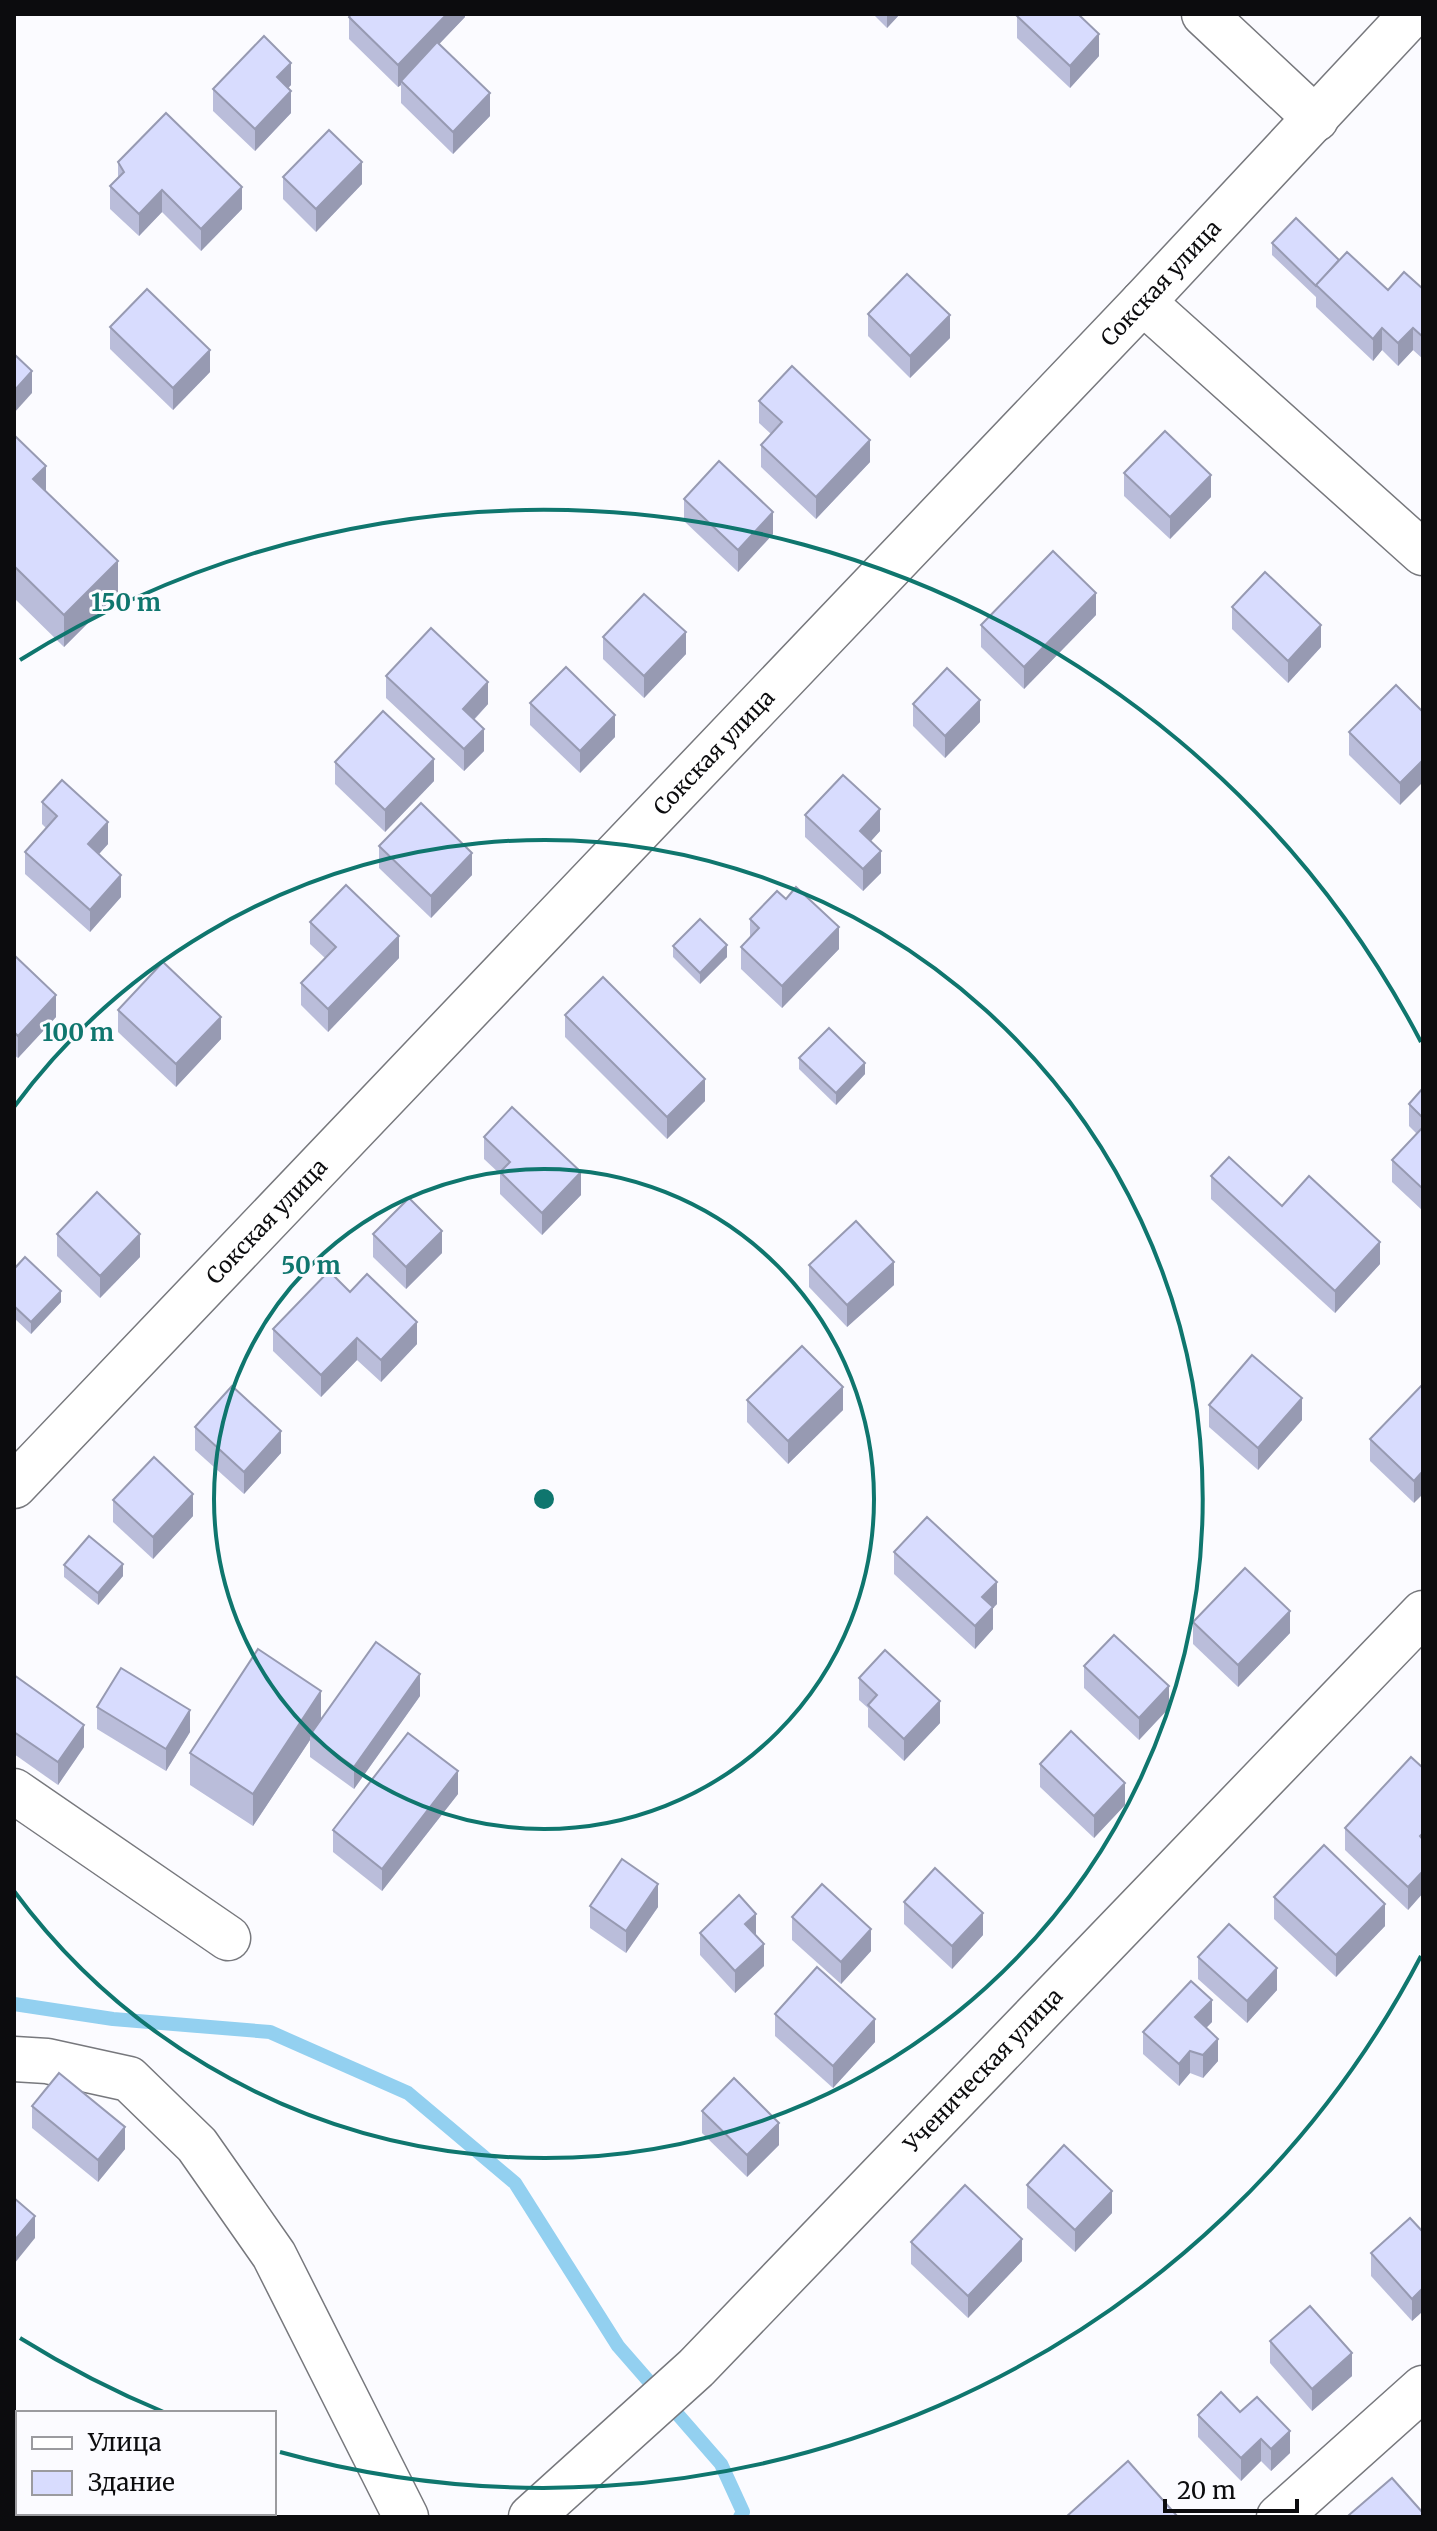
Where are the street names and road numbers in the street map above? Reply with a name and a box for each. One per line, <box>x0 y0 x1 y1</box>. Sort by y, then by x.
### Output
street label: Сокская улица <box>1095 214 1227 352</box>
street label: Сокская улица <box>647 683 780 821</box>
street label: Сокская улица <box>200 1152 333 1290</box>
street label: Ученическая улица <box>897 1982 1068 2159</box>

